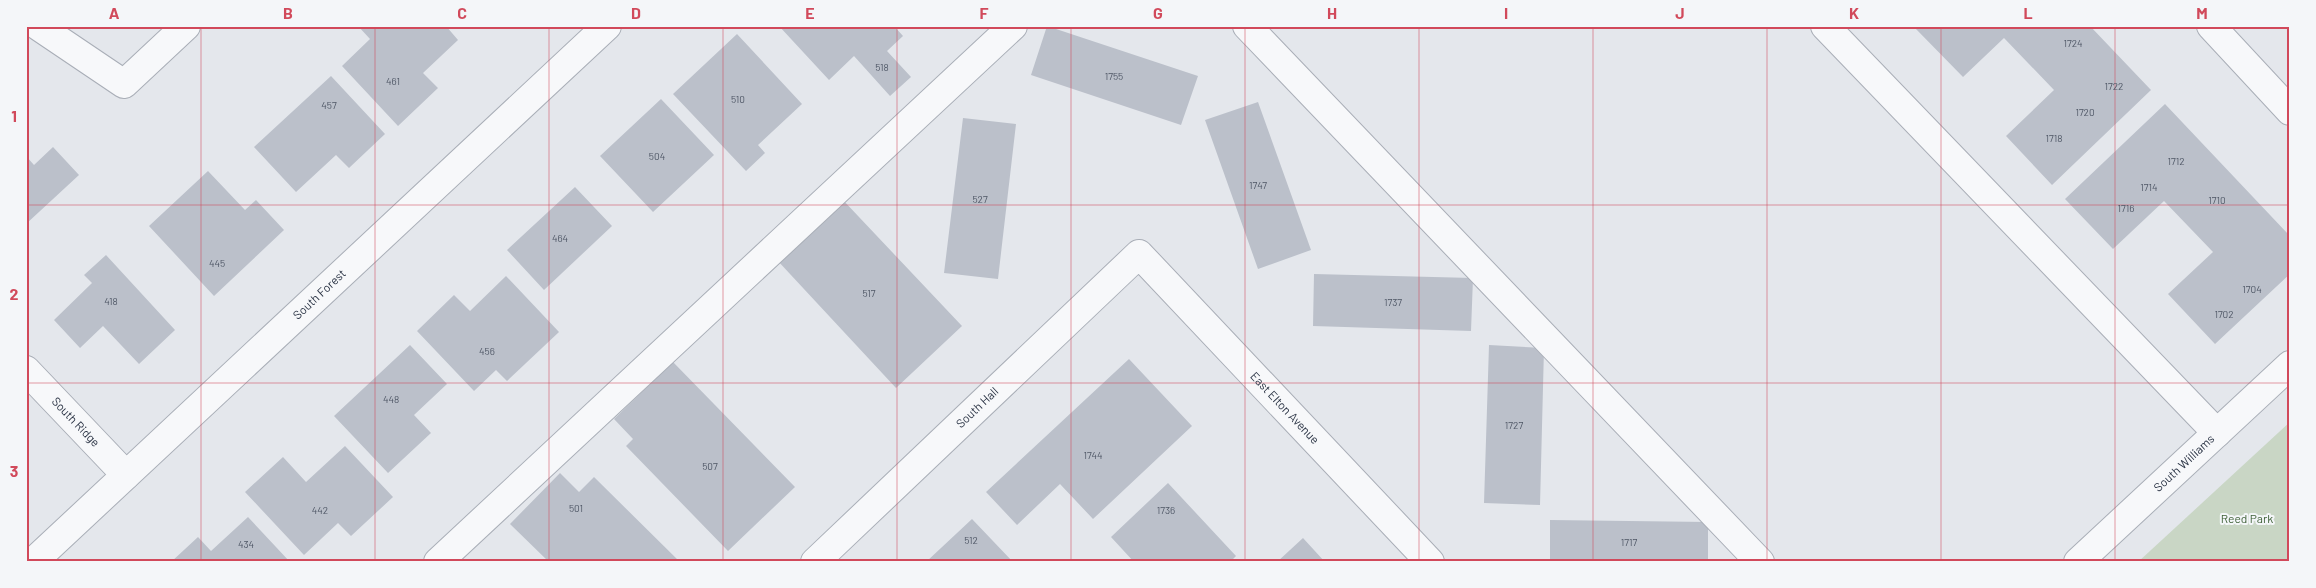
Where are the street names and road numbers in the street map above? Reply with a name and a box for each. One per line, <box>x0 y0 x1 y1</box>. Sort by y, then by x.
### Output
street label: South Forest <box>290 266 348 322</box>
street label: East Elton Avenue <box>1248 368 1323 446</box>
street label: South Hall <box>953 384 1001 430</box>
street label: South Ridge <box>50 394 103 449</box>
street label: South Williams <box>2150 431 2217 494</box>

